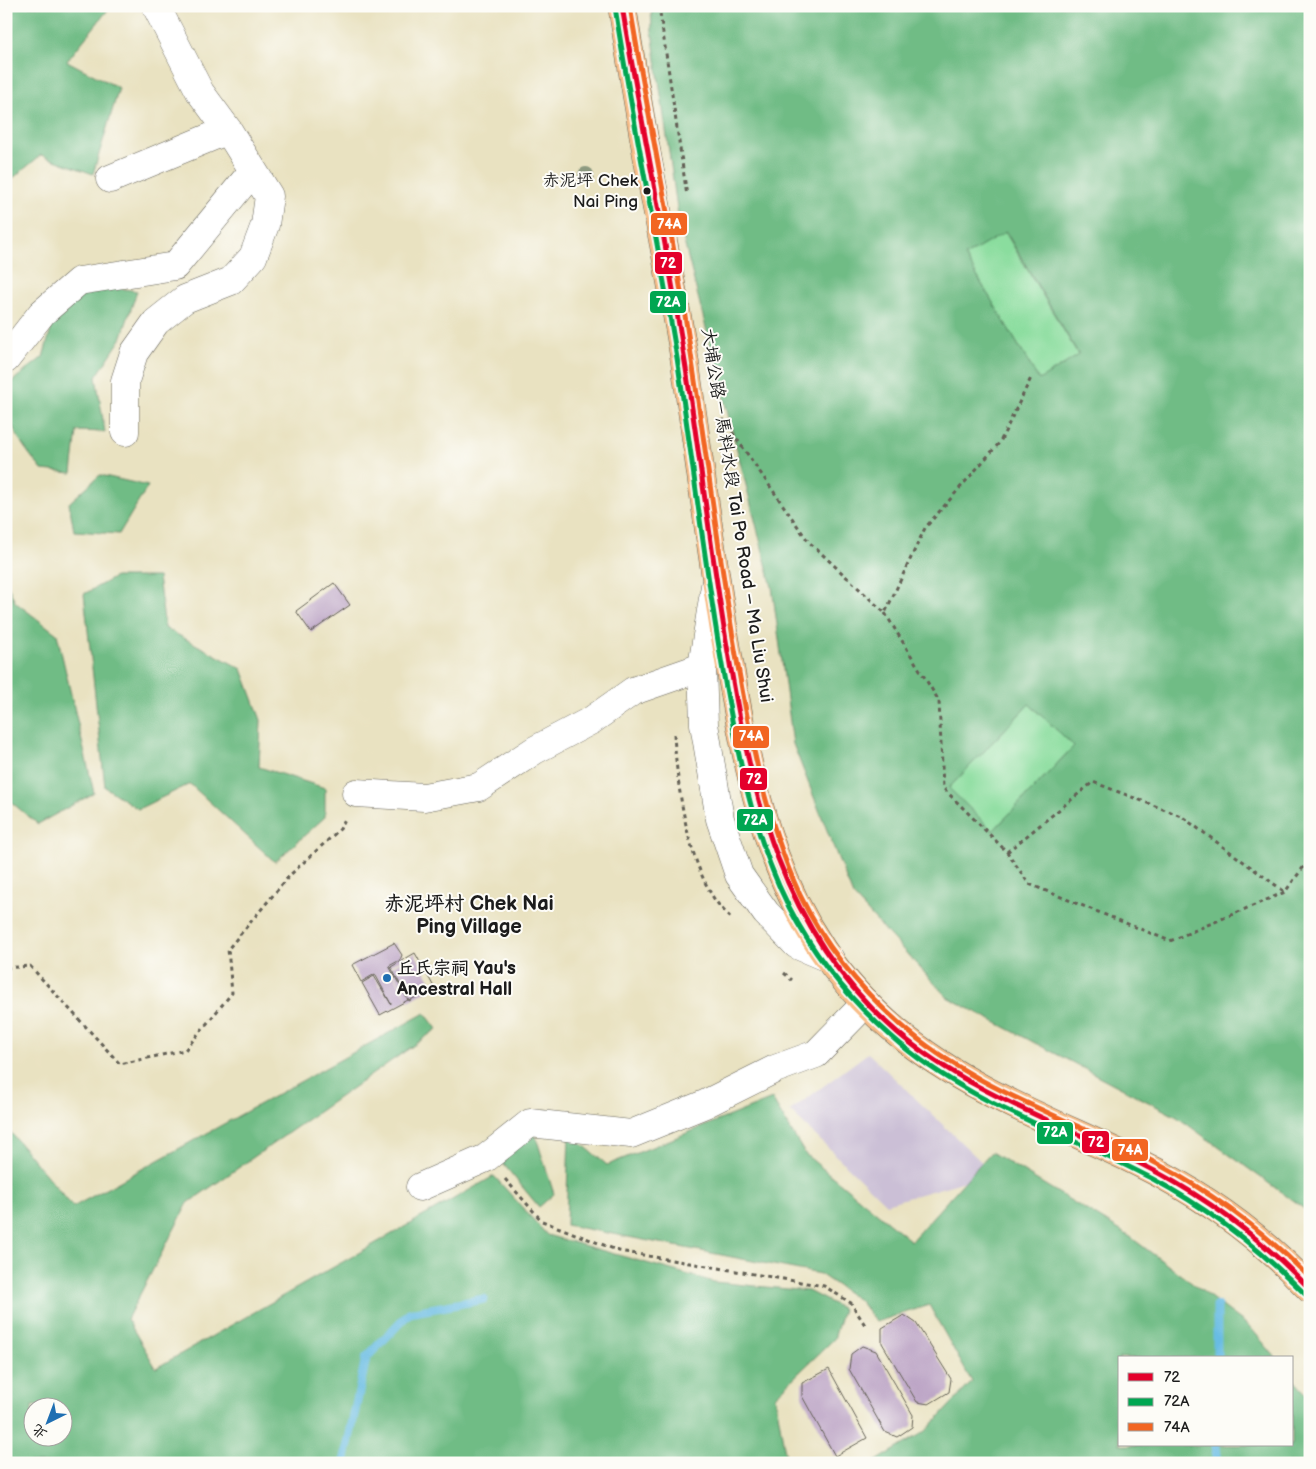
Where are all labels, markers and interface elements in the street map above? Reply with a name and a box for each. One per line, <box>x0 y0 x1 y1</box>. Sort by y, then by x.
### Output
place label: 赤泥坪 Chek Nai Ping <box>543 171 639 212</box>
marker: 赤泥坪 Chek Nai Ping <box>642 186 652 196</box>
line badge: 74A <box>650 212 688 236</box>
text: 74A <box>657 216 682 233</box>
line badge: 72 <box>654 251 683 275</box>
text: 72 <box>660 255 677 272</box>
line badge: 72A <box>649 290 687 314</box>
text: 72A <box>656 294 681 311</box>
street label: 大埔公路－馬料水段 Tai Po Road – Ma Liu Shui <box>697 326 777 704</box>
line badge: 74A <box>732 725 770 749</box>
text: 74A <box>739 728 764 745</box>
line badge: 72 <box>739 767 768 791</box>
text: 72 <box>746 771 763 788</box>
line badge: 72A <box>736 808 774 832</box>
text: 72A <box>743 812 768 829</box>
district label: 赤泥坪村 Chek Nai Ping Village <box>384 892 554 939</box>
place label: 丘氏宗祠 Yau's Ancestral Hall <box>396 958 516 1000</box>
marker: 丘氏宗祠 Yau's Ancestral Hall <box>381 972 393 984</box>
line badge: 72A <box>1036 1121 1074 1145</box>
text: 72A <box>1043 1124 1068 1141</box>
line badge: 72 <box>1081 1130 1110 1154</box>
text: 72 <box>1088 1134 1105 1151</box>
line badge: 74A <box>1111 1138 1149 1162</box>
text: 74A <box>1118 1142 1143 1159</box>
legend <box>1118 1356 1294 1446</box>
text: 72 <box>1164 1368 1180 1387</box>
text: 72A <box>1164 1392 1190 1411</box>
north arrow <box>22 1396 72 1446</box>
text: 74A <box>1164 1418 1191 1437</box>
text: 北 <box>29 1420 51 1442</box>

